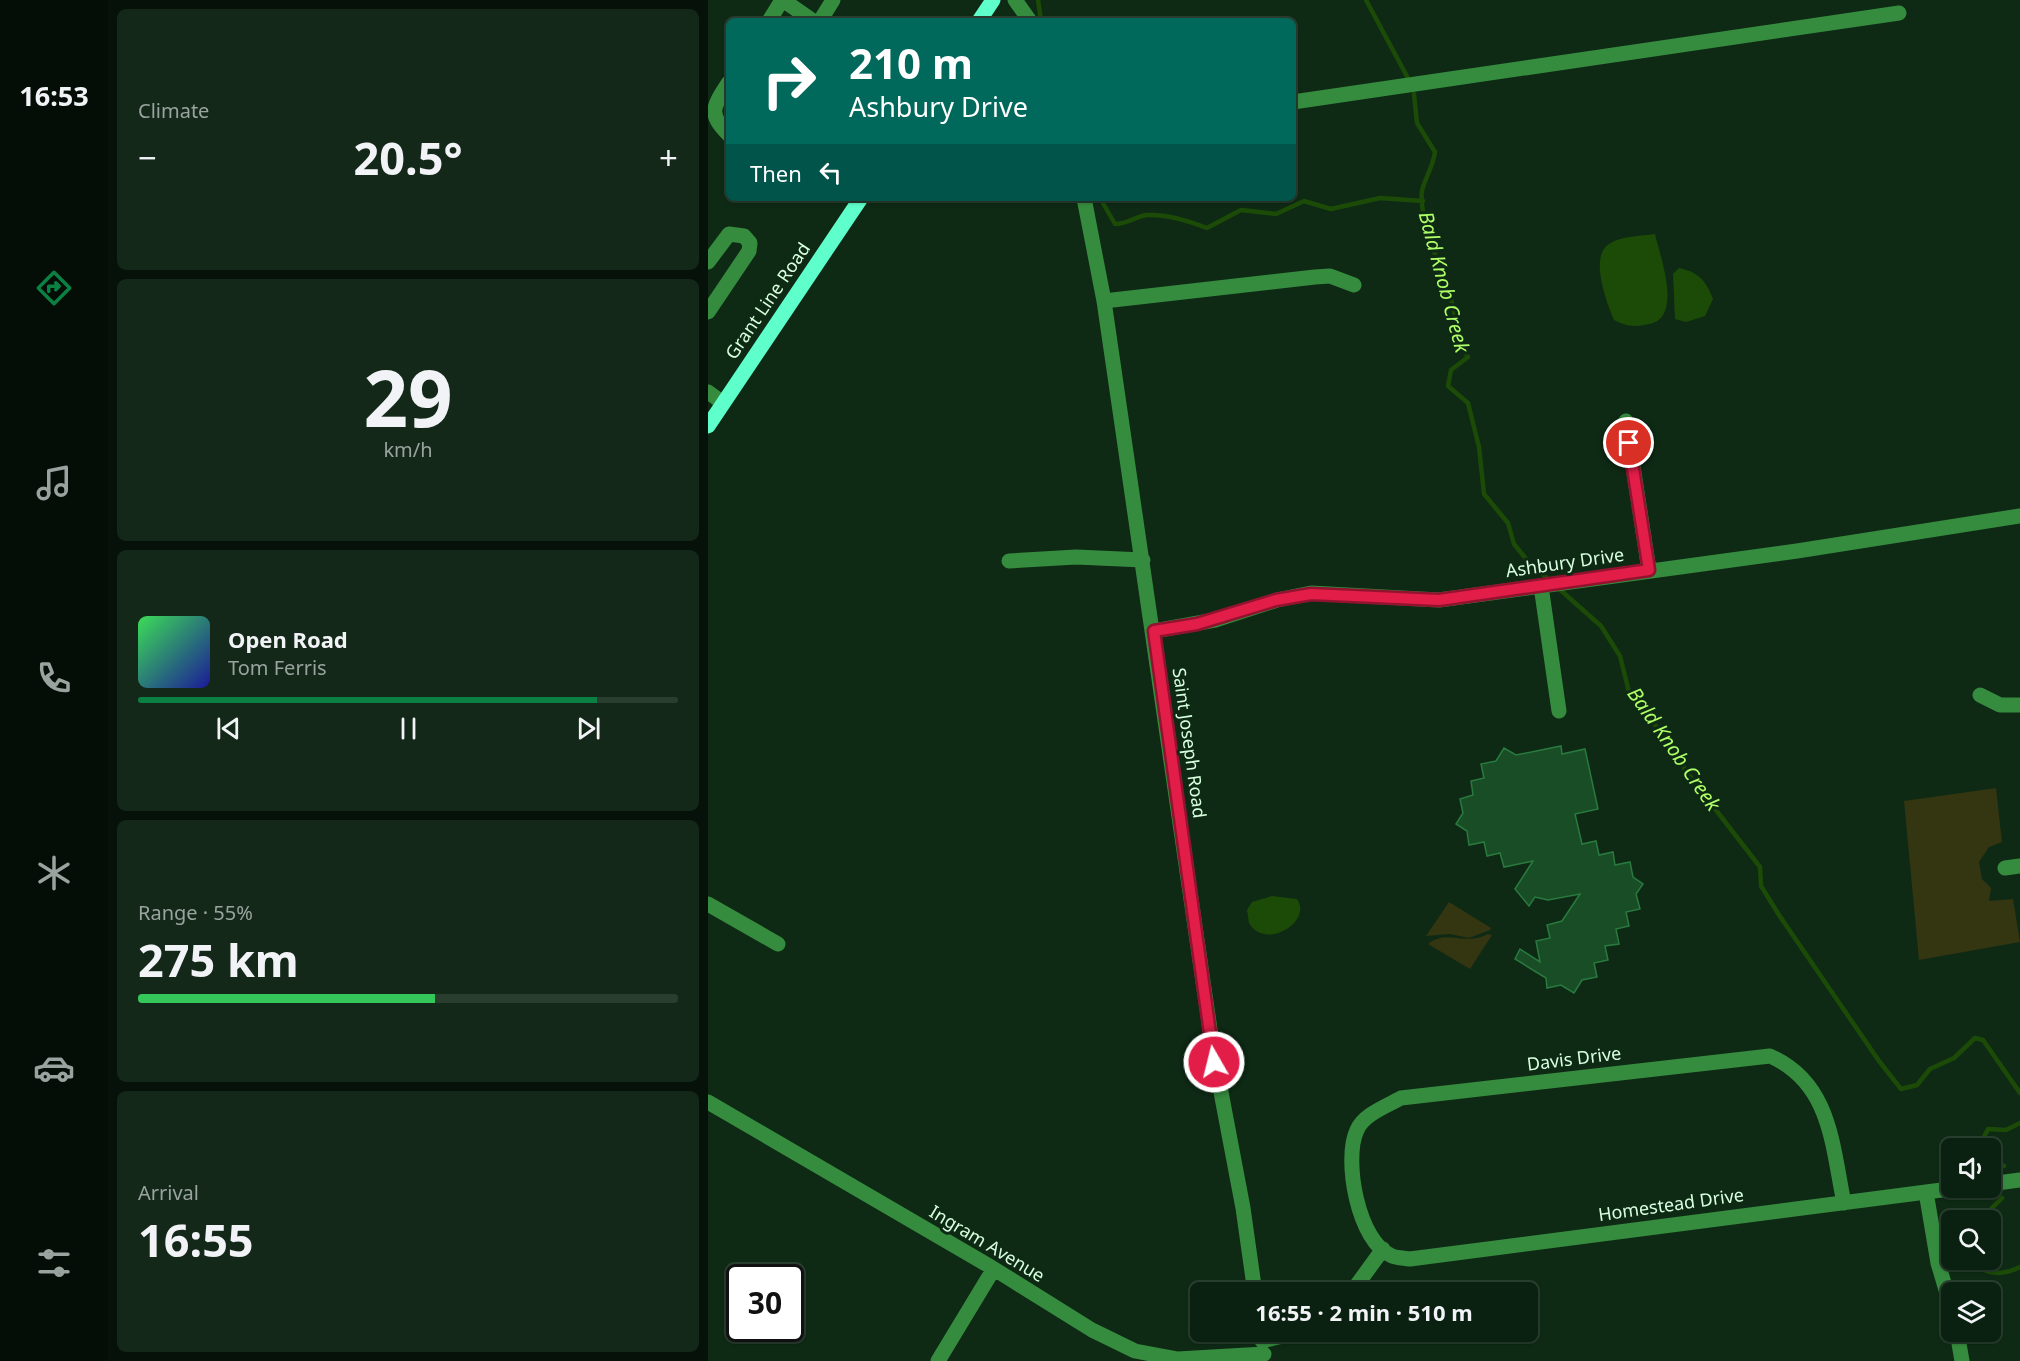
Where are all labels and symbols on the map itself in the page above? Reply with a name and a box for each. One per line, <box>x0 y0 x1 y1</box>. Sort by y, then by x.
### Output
water label: Bald Knob Creek <box>1413 208 1477 357</box>
street label: Grant Line Road <box>719 237 815 363</box>
pin <box>1603 417 1654 468</box>
street label: Ashbury Drive <box>1504 542 1626 582</box>
street label: Saint Joseph Road <box>1168 666 1212 820</box>
water label: Bald Knob Creek <box>1622 681 1728 817</box>
position arrow <box>1182 1030 1246 1094</box>
street label: Davis Drive <box>1525 1040 1622 1076</box>
street label: Homestead Drive <box>1596 1182 1745 1226</box>
street label: Ingram Avenue <box>926 1199 1049 1287</box>
speed limit sign: 30 <box>726 1264 804 1342</box>

